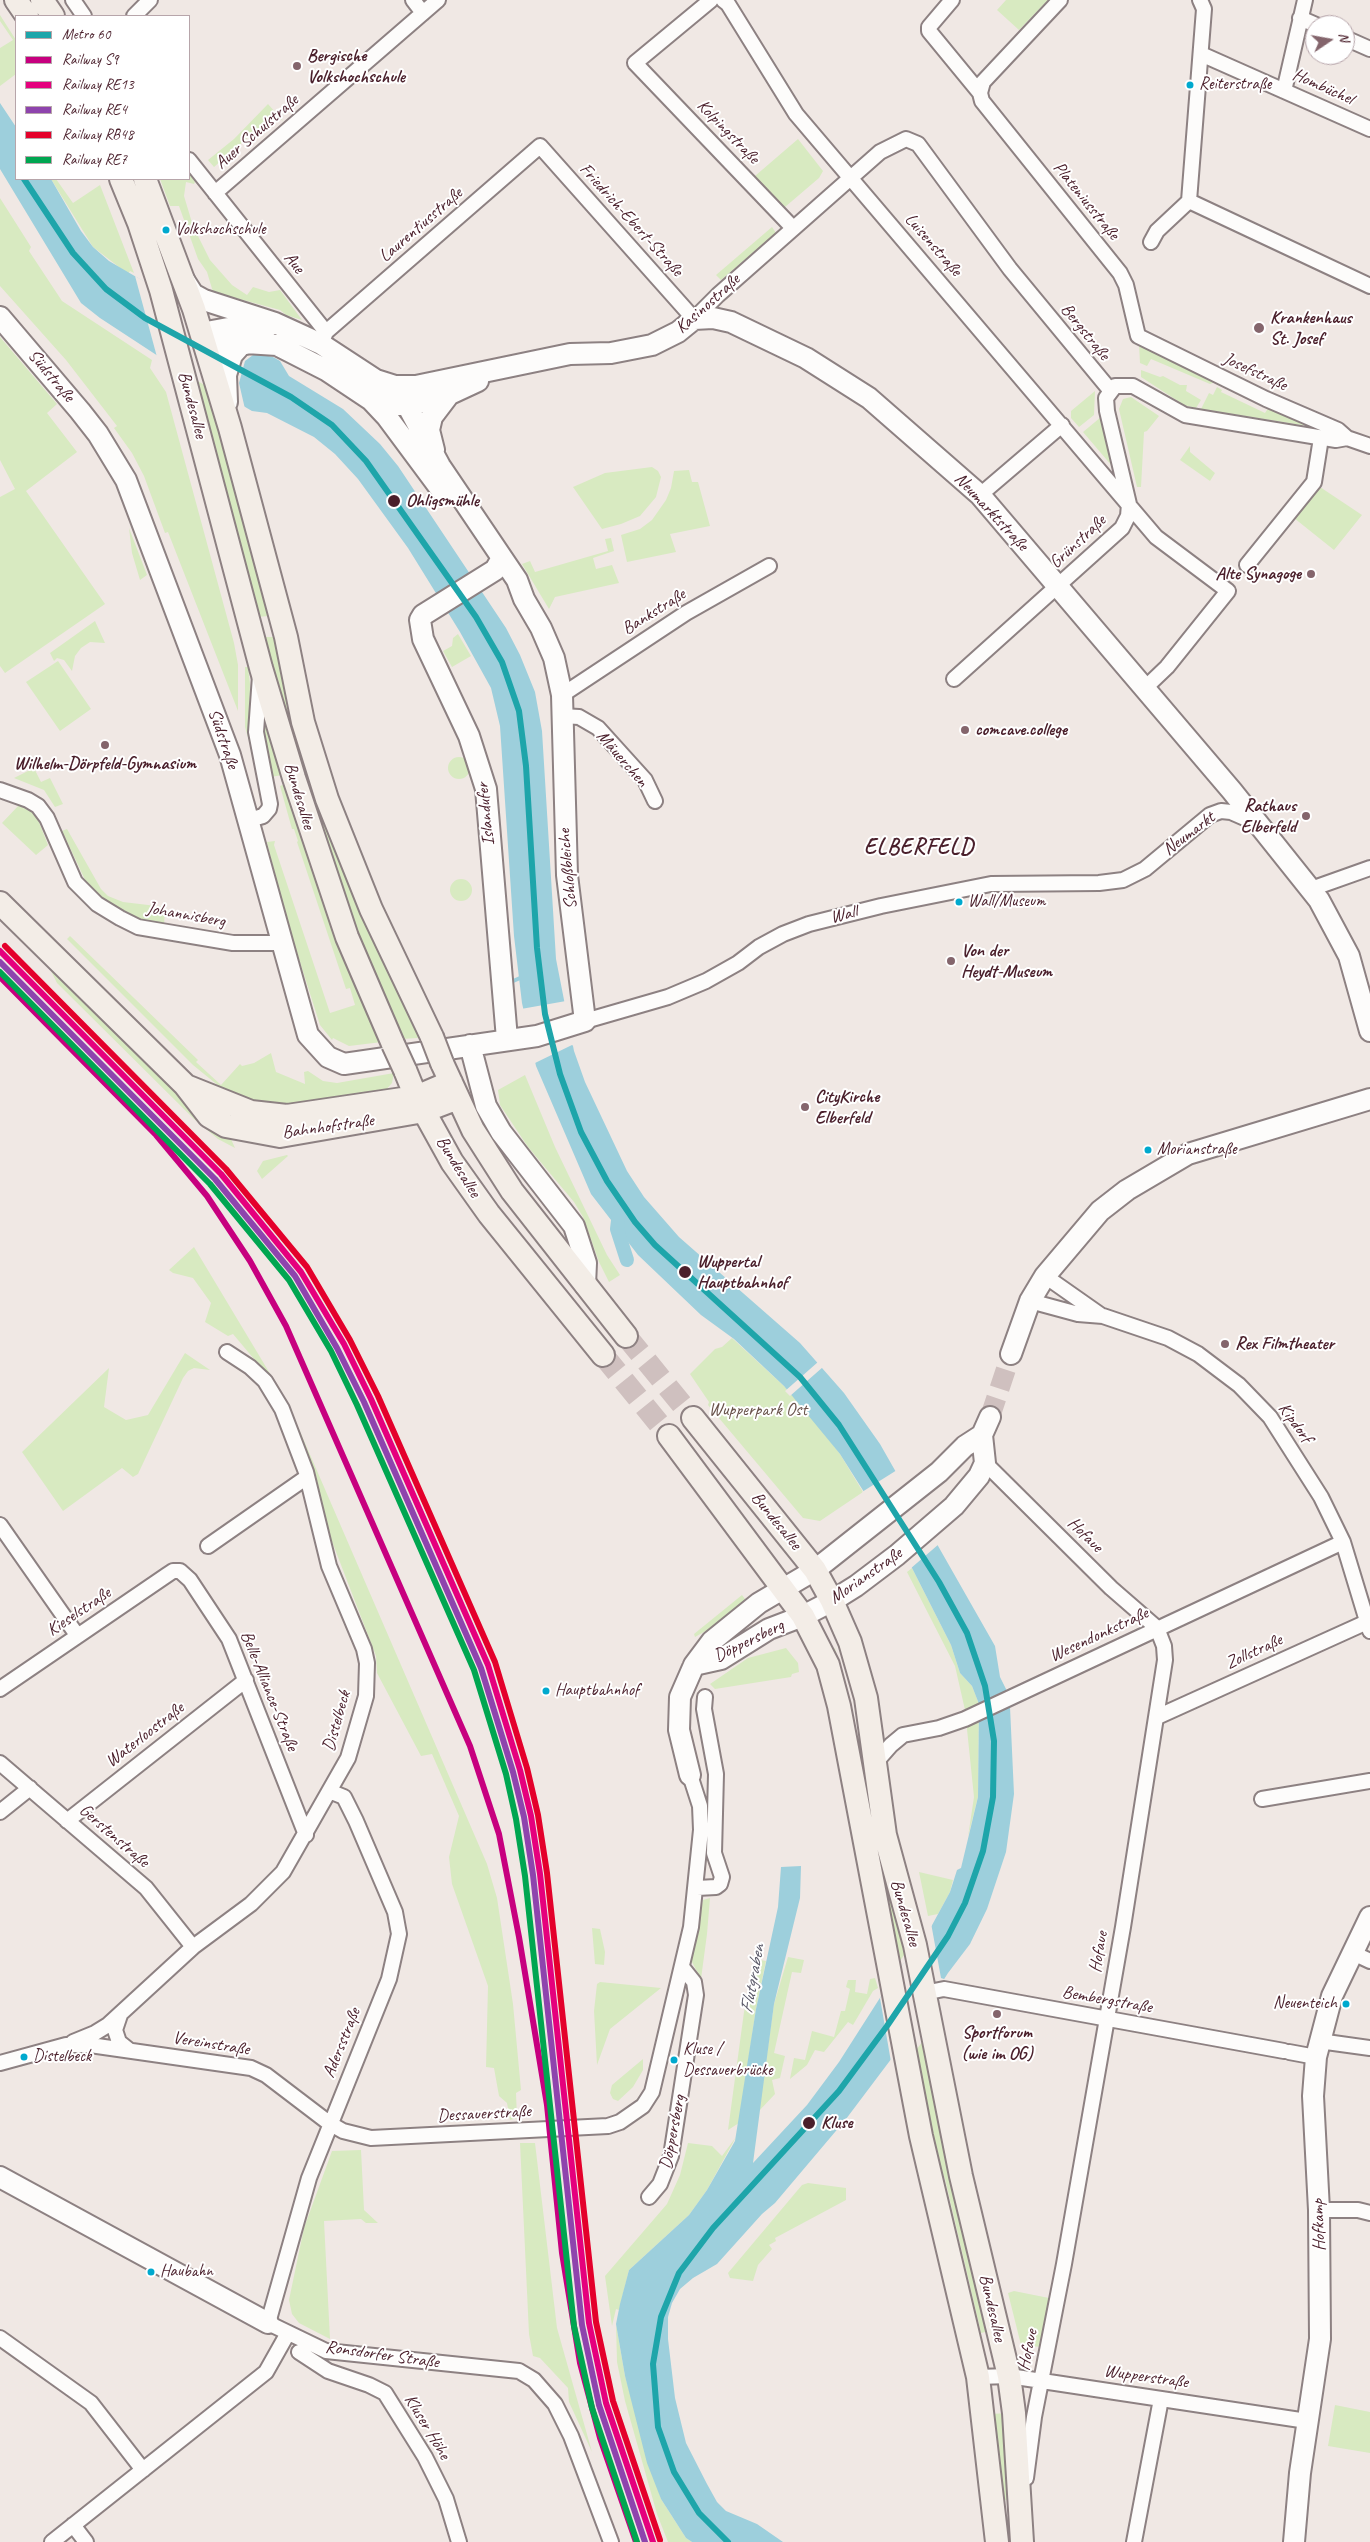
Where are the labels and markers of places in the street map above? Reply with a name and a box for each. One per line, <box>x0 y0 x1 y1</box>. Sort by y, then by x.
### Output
place label: Bergische Volkshochschule <box>307 45 405 88</box>
marker: Bergische Volkshochschule <box>291 60 303 72</box>
place label: Reiterstraße <box>1199 75 1271 95</box>
marker: Reiterstraße <box>1185 80 1195 90</box>
place label: Volkshochschule <box>175 220 265 240</box>
marker: Volkshochschule <box>161 225 171 235</box>
place label: Krankenhaus St. Josef <box>1270 307 1352 350</box>
marker: Krankenhaus St. Josef <box>1252 321 1266 335</box>
place label: Ohligsmühle <box>406 490 479 512</box>
marker: Ohligsmühle <box>386 493 402 509</box>
place label: Alte Synagoge <box>1216 563 1301 585</box>
marker: Alte Synagoge <box>1305 568 1317 580</box>
place label: comcave.college <box>975 719 1067 741</box>
marker: comcave.college <box>959 724 971 736</box>
marker: Wilhelm-Dörpfeld-Gymnasium <box>99 739 111 751</box>
place label: Wilhelm-Dörpfeld-Gymnasium <box>14 753 196 775</box>
place label: Rathaus Elberfeld <box>1241 795 1296 838</box>
marker: Rathaus Elberfeld <box>1300 810 1312 822</box>
place label: Wall/Museum <box>968 892 1045 912</box>
marker: Wall/Museum <box>954 897 964 907</box>
place label: Von der Heydt-Museum <box>961 940 1052 982</box>
marker: Von der Heydt-Museum <box>945 955 957 967</box>
place label: CityKirche Elberfeld <box>815 1086 879 1128</box>
marker: CityKirche Elberfeld <box>799 1101 811 1113</box>
place label: Morianstraße <box>1157 1140 1236 1160</box>
marker: Morianstraße <box>1143 1145 1153 1155</box>
place label: Wuppertal Hauptbahnhof <box>697 1251 787 1294</box>
marker: Wuppertal Hauptbahnhof <box>677 1264 693 1280</box>
place label: Rex Filmtheater <box>1235 1333 1334 1355</box>
marker: Rex Filmtheater <box>1219 1338 1231 1350</box>
place label: Hauptbahnhof <box>555 1681 639 1701</box>
marker: Hauptbahnhof <box>541 1686 551 1696</box>
place label: Neuenteich <box>1273 1994 1337 2014</box>
marker: Neuenteich <box>1341 1999 1351 2009</box>
marker: Sportforum (wie im OG) <box>991 2008 1003 2020</box>
place label: Sportforum (wie im OG) <box>961 2022 1033 2064</box>
place label: Kluse / Dessauerbrücke <box>683 2040 772 2080</box>
place label: Distelbeck <box>33 2047 91 2067</box>
marker: Distelbeck <box>19 2052 29 2062</box>
marker: Kluse / Dessauerbrücke <box>669 2055 679 2065</box>
place label: Kluse <box>821 2112 852 2134</box>
marker: Kluse <box>801 2115 817 2131</box>
place label: Haubahn <box>160 2262 213 2282</box>
marker: Haubahn <box>146 2267 156 2277</box>

